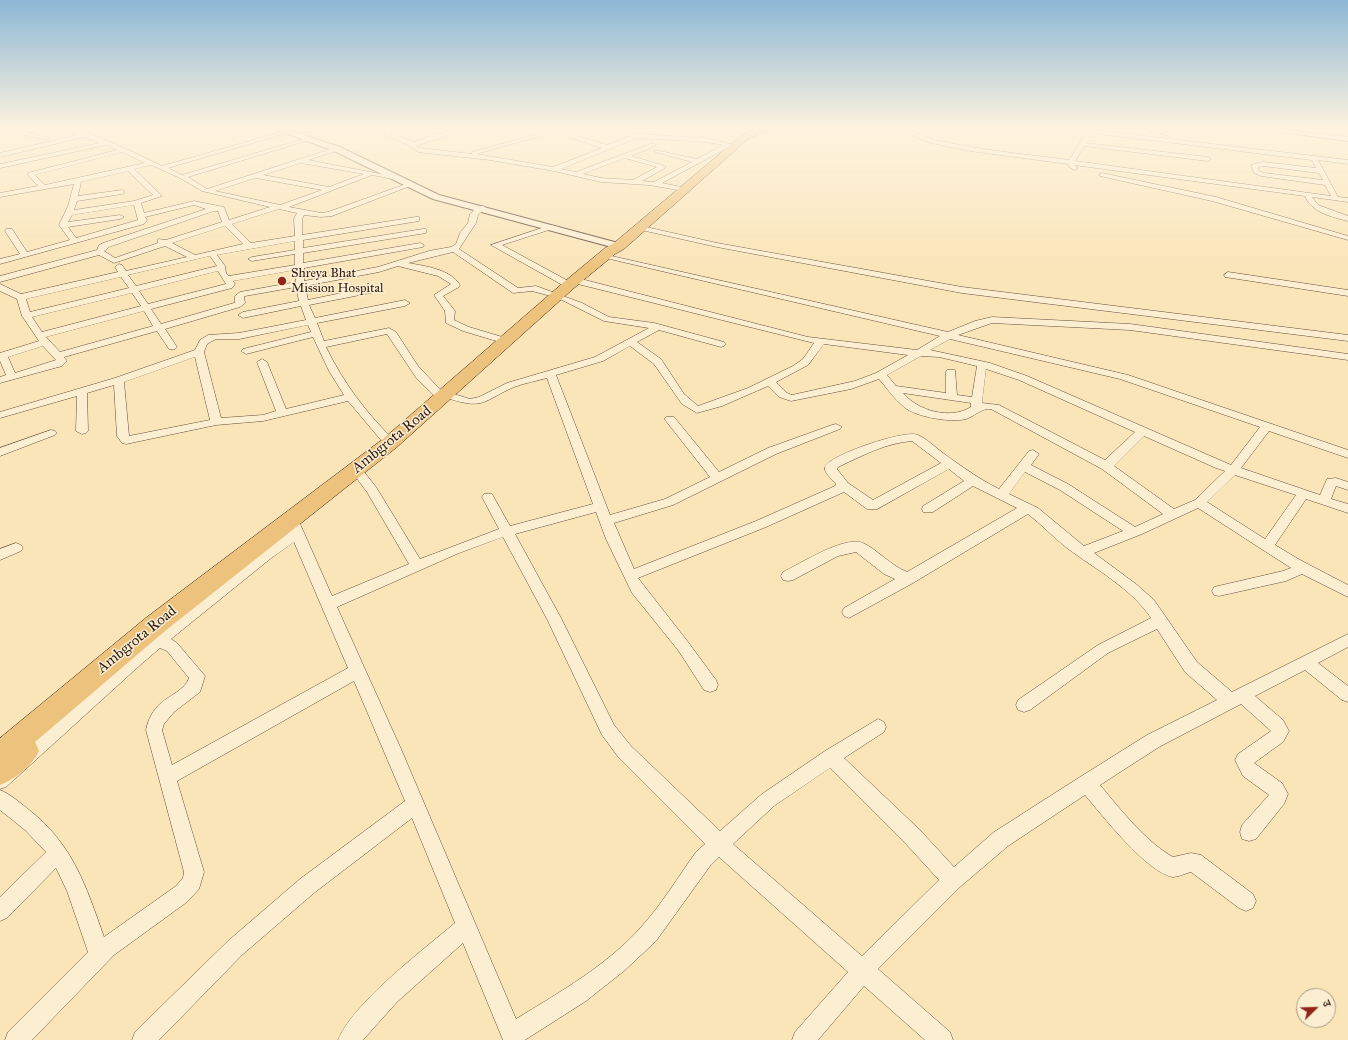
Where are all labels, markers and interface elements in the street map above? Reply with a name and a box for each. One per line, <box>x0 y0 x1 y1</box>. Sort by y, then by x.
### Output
place label: Shreya Bhat Mission Hospital <box>291 266 384 297</box>
marker: Shreya Bhat Mission Hospital <box>276 275 288 287</box>
street label: Ambgrota Road <box>349 402 435 478</box>
street label: Ambgrota Road <box>94 602 180 678</box>
north arrow <box>1296 988 1336 1028</box>
text: उ <box>1320 998 1334 1009</box>

